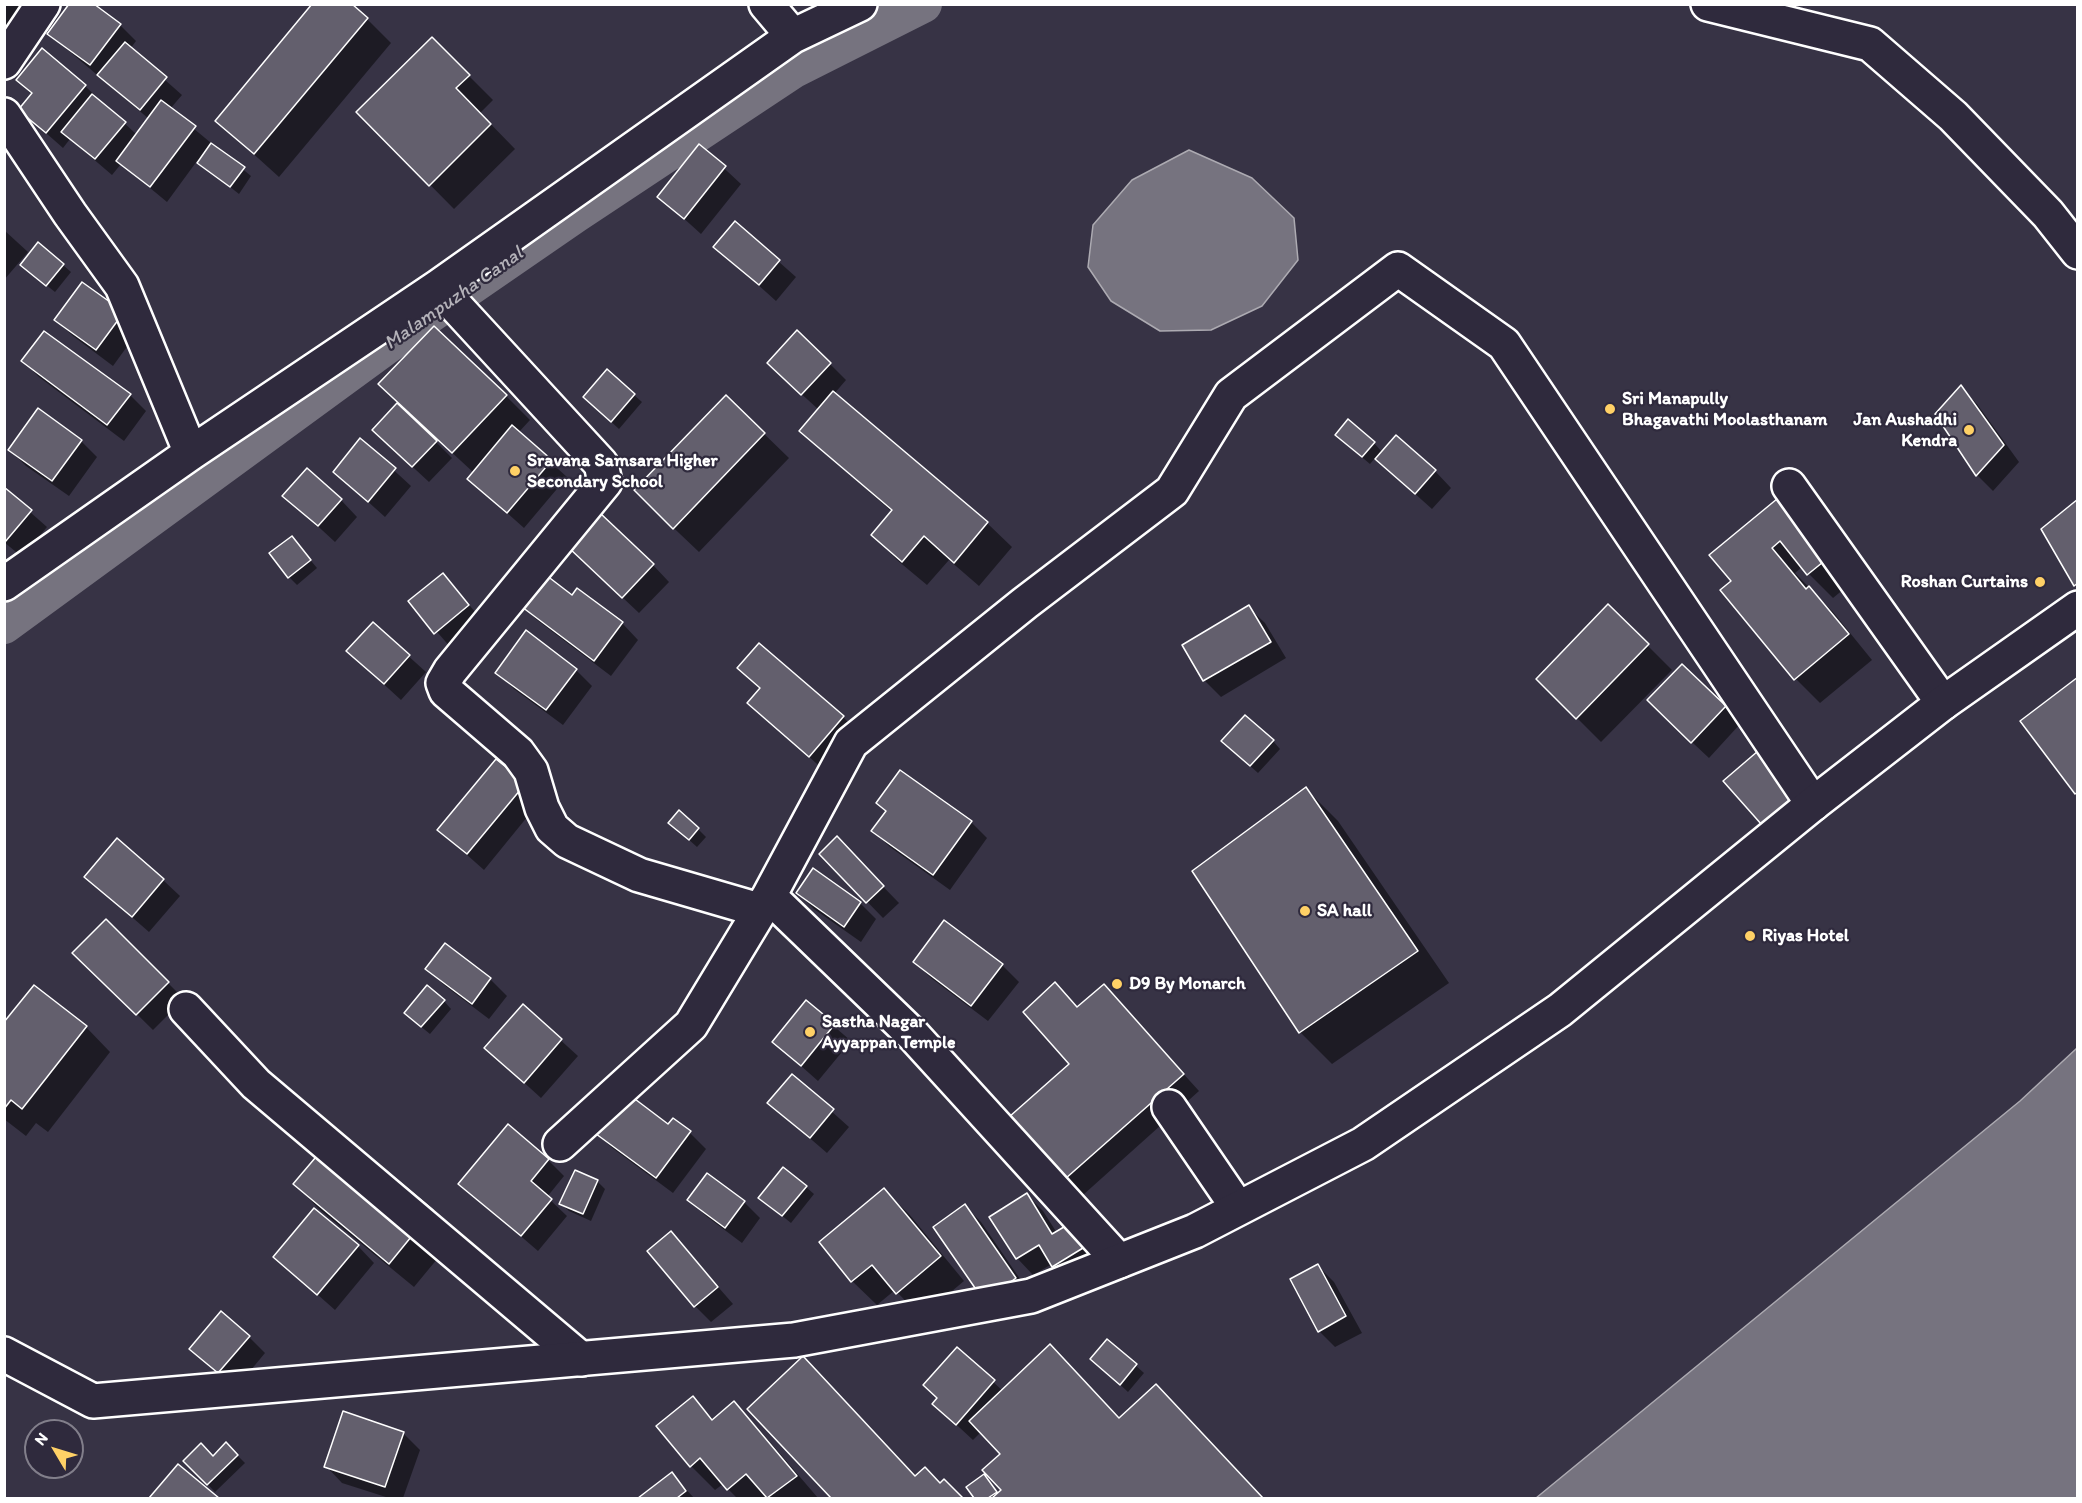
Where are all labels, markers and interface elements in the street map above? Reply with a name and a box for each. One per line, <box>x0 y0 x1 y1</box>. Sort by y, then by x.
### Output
water label: Malampuzha Canal <box>380 242 528 356</box>
place label: Sri Manapully Bhagavathi Moolasthanam <box>1622 388 1827 430</box>
marker: Sri Manapully Bhagavathi Moolasthanam <box>1603 402 1617 416</box>
place label: Jan Aushadhi Kendra <box>1854 409 1957 452</box>
marker: Jan Aushadhi Kendra <box>1962 423 1976 437</box>
place label: Sravana Samsara Higher Secondary School <box>527 450 718 492</box>
marker: Sravana Samsara Higher Secondary School <box>508 464 522 478</box>
place label: Roshan Curtains <box>1901 571 2028 593</box>
marker: Roshan Curtains <box>2033 575 2047 589</box>
place label: SA hall <box>1317 900 1372 922</box>
marker: SA hall <box>1298 904 1312 918</box>
place label: Riyas Hotel <box>1762 925 1849 947</box>
marker: Riyas Hotel <box>1743 929 1757 943</box>
place label: D9 By Monarch <box>1129 973 1246 995</box>
marker: D9 By Monarch <box>1110 977 1124 991</box>
place label: Sastha Nagar Ayyappan Temple <box>822 1011 956 1054</box>
marker: Sastha Nagar Ayyappan Temple <box>803 1025 817 1039</box>
north arrow <box>24 1419 84 1479</box>
text: N <box>30 1429 52 1449</box>

